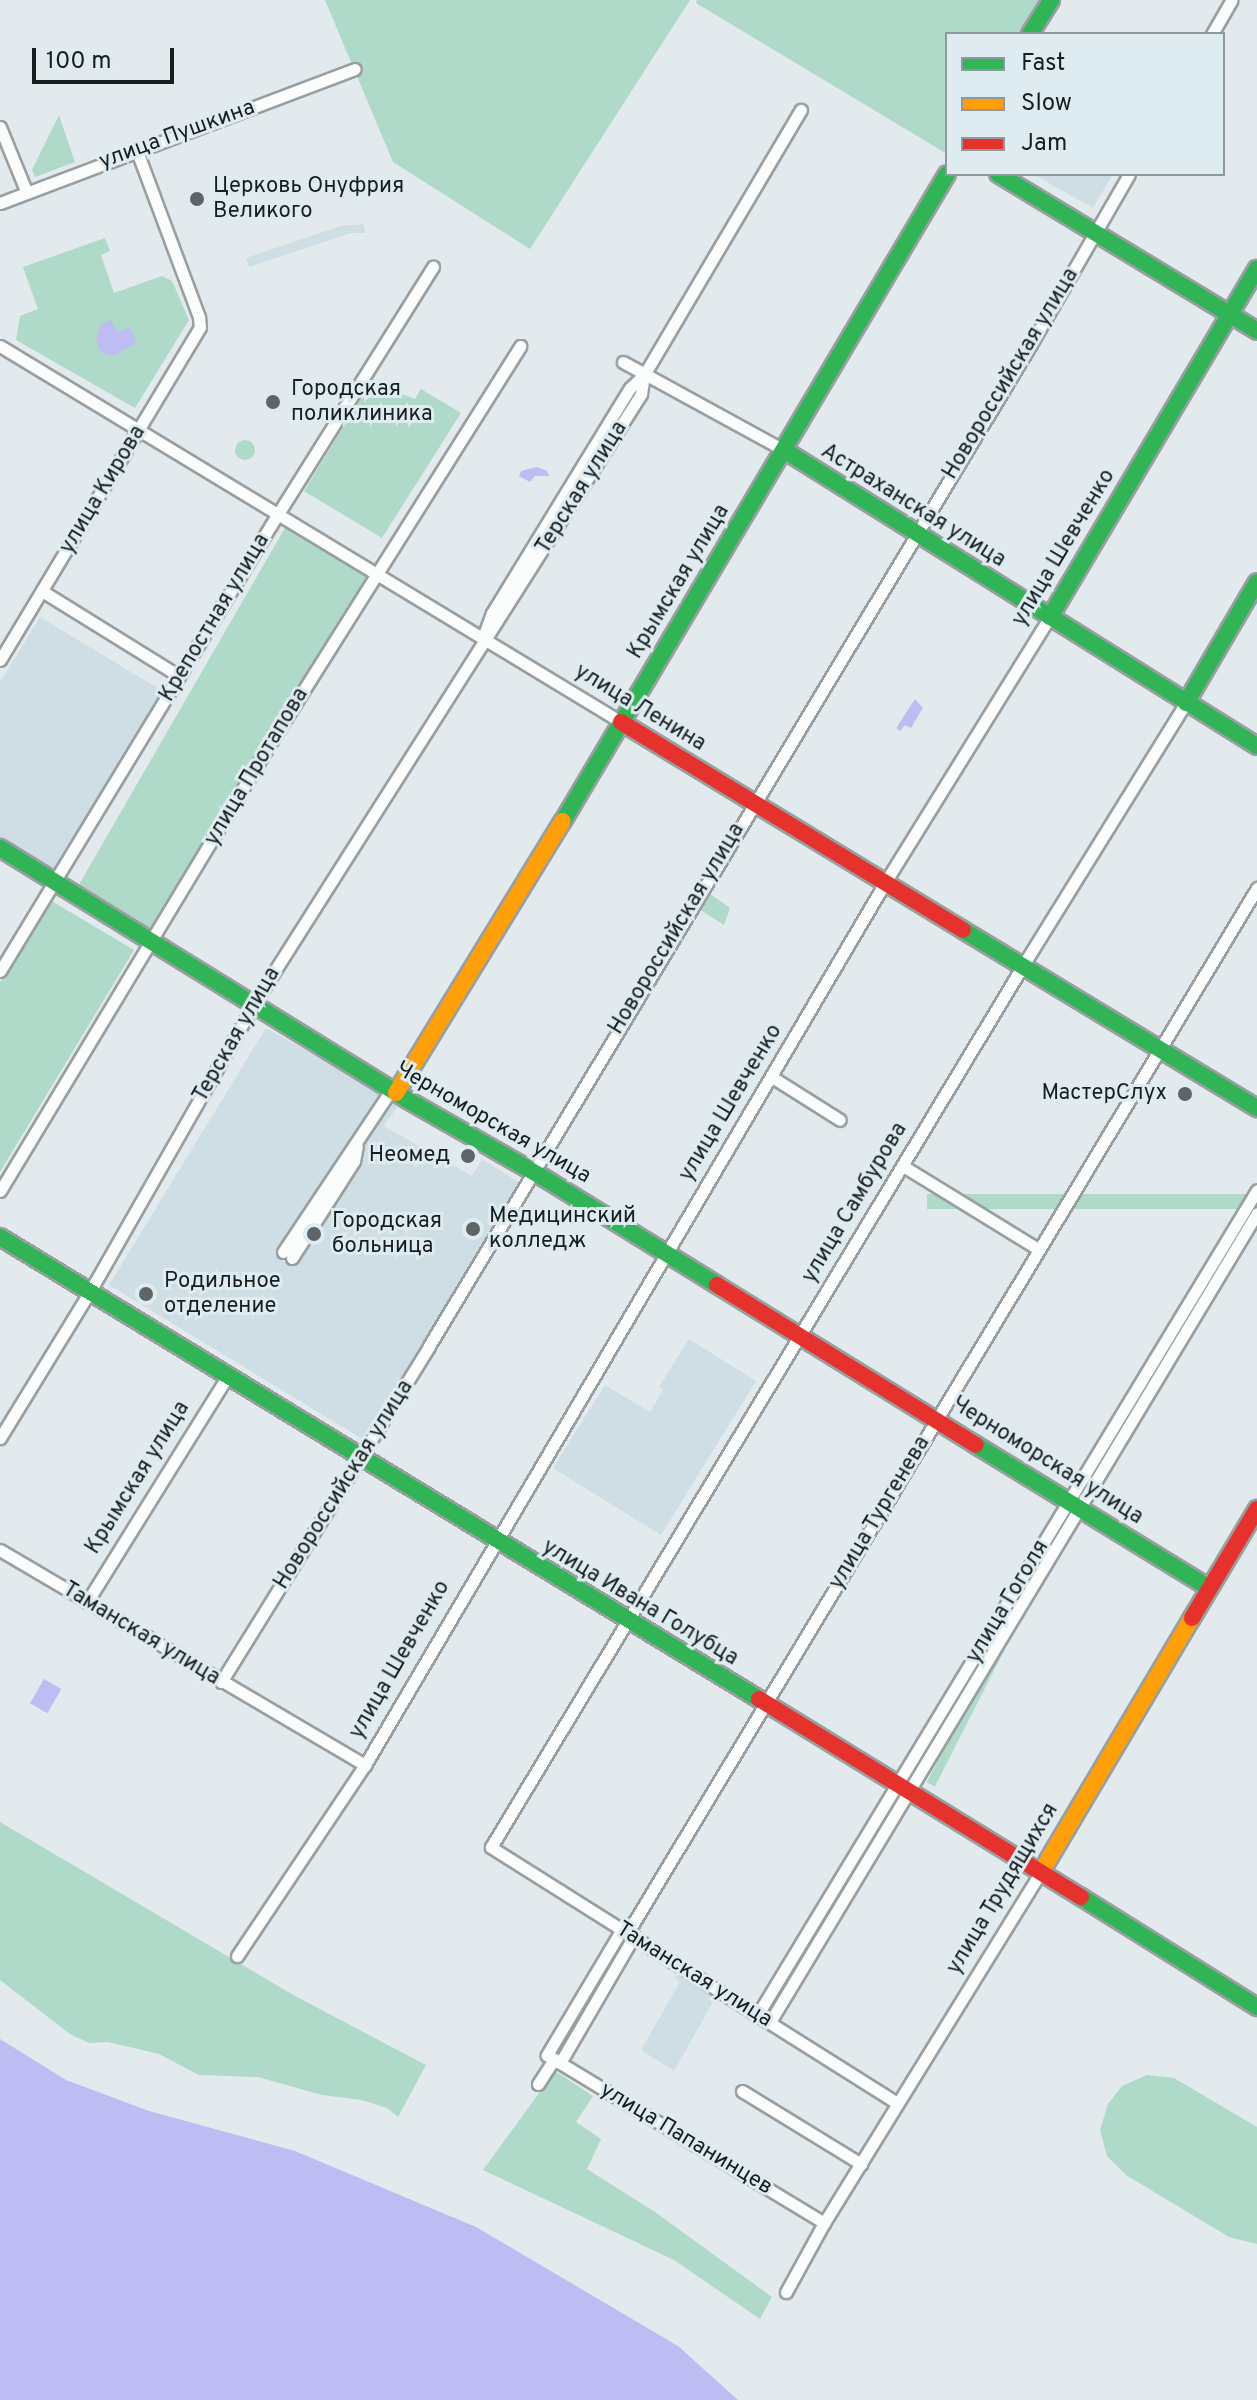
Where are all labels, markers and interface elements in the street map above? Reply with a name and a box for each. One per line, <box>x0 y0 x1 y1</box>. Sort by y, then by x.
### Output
scale bar <box>36 32 178 82</box>
legend <box>945 32 1225 176</box>
text: 100 m <box>46 47 112 77</box>
text: Fast <box>1021 49 1065 79</box>
text: Slow <box>1021 89 1072 119</box>
street label: улица Пушкина <box>96 95 258 175</box>
text: Jam <box>1021 129 1067 159</box>
place label: Церковь Онуфрия Великого <box>213 173 404 224</box>
marker: Церковь Онуфрия Великого <box>188 190 206 208</box>
street label: Новороссийская улица <box>937 264 1085 484</box>
place label: Городская поликлиника <box>291 376 433 428</box>
marker: Городская поликлиника <box>262 391 284 413</box>
street label: Терская улица <box>531 417 633 559</box>
street label: улица Кирова <box>54 421 152 559</box>
street label: Астраханская улица <box>816 438 1010 574</box>
street label: улица Шевченко <box>1007 465 1121 631</box>
street label: Крымская улица <box>622 500 736 664</box>
street label: Крепостная улица <box>154 529 276 707</box>
street label: улица Ленина <box>570 658 710 758</box>
street label: улица Протапова <box>199 683 315 851</box>
street label: Новороссийская улица <box>603 819 751 1039</box>
street label: Терская улица <box>188 963 286 1107</box>
street label: улица Шевченко <box>674 1020 788 1186</box>
street label: Черноморская улица <box>391 1056 595 1190</box>
place label: МастерСлух <box>1041 1081 1167 1107</box>
marker: МастерСлух <box>1174 1083 1196 1105</box>
street label: улица Самбурова <box>797 1118 913 1288</box>
place label: Неомед <box>369 1143 450 1169</box>
marker: Неомед <box>457 1145 479 1167</box>
place label: Медицинский колледж <box>489 1203 636 1254</box>
place label: Городская больница <box>332 1208 442 1260</box>
marker: Медицинский колледж <box>464 1220 482 1238</box>
marker: Городская больница <box>303 1223 325 1245</box>
place label: Родильное отделение <box>164 1268 281 1320</box>
marker: Родильное отделение <box>135 1283 157 1305</box>
street label: Новороссийская улица <box>269 1375 419 1595</box>
street label: Черноморская улица <box>946 1391 1148 1531</box>
street label: Крымская улица <box>80 1397 196 1559</box>
street label: улица Тургенева <box>824 1431 936 1595</box>
street label: улица Ивана Голубца <box>537 1534 743 1672</box>
street label: улица Гоголя <box>961 1536 1055 1668</box>
street label: улица Шевченко <box>344 1576 456 1744</box>
street label: Таманская улица <box>57 1577 225 1691</box>
street label: улица Трудящихся <box>941 1798 1065 1980</box>
street label: Таманская улица <box>611 1916 777 2034</box>
street label: улица Папанинцев <box>595 2077 777 2201</box>

